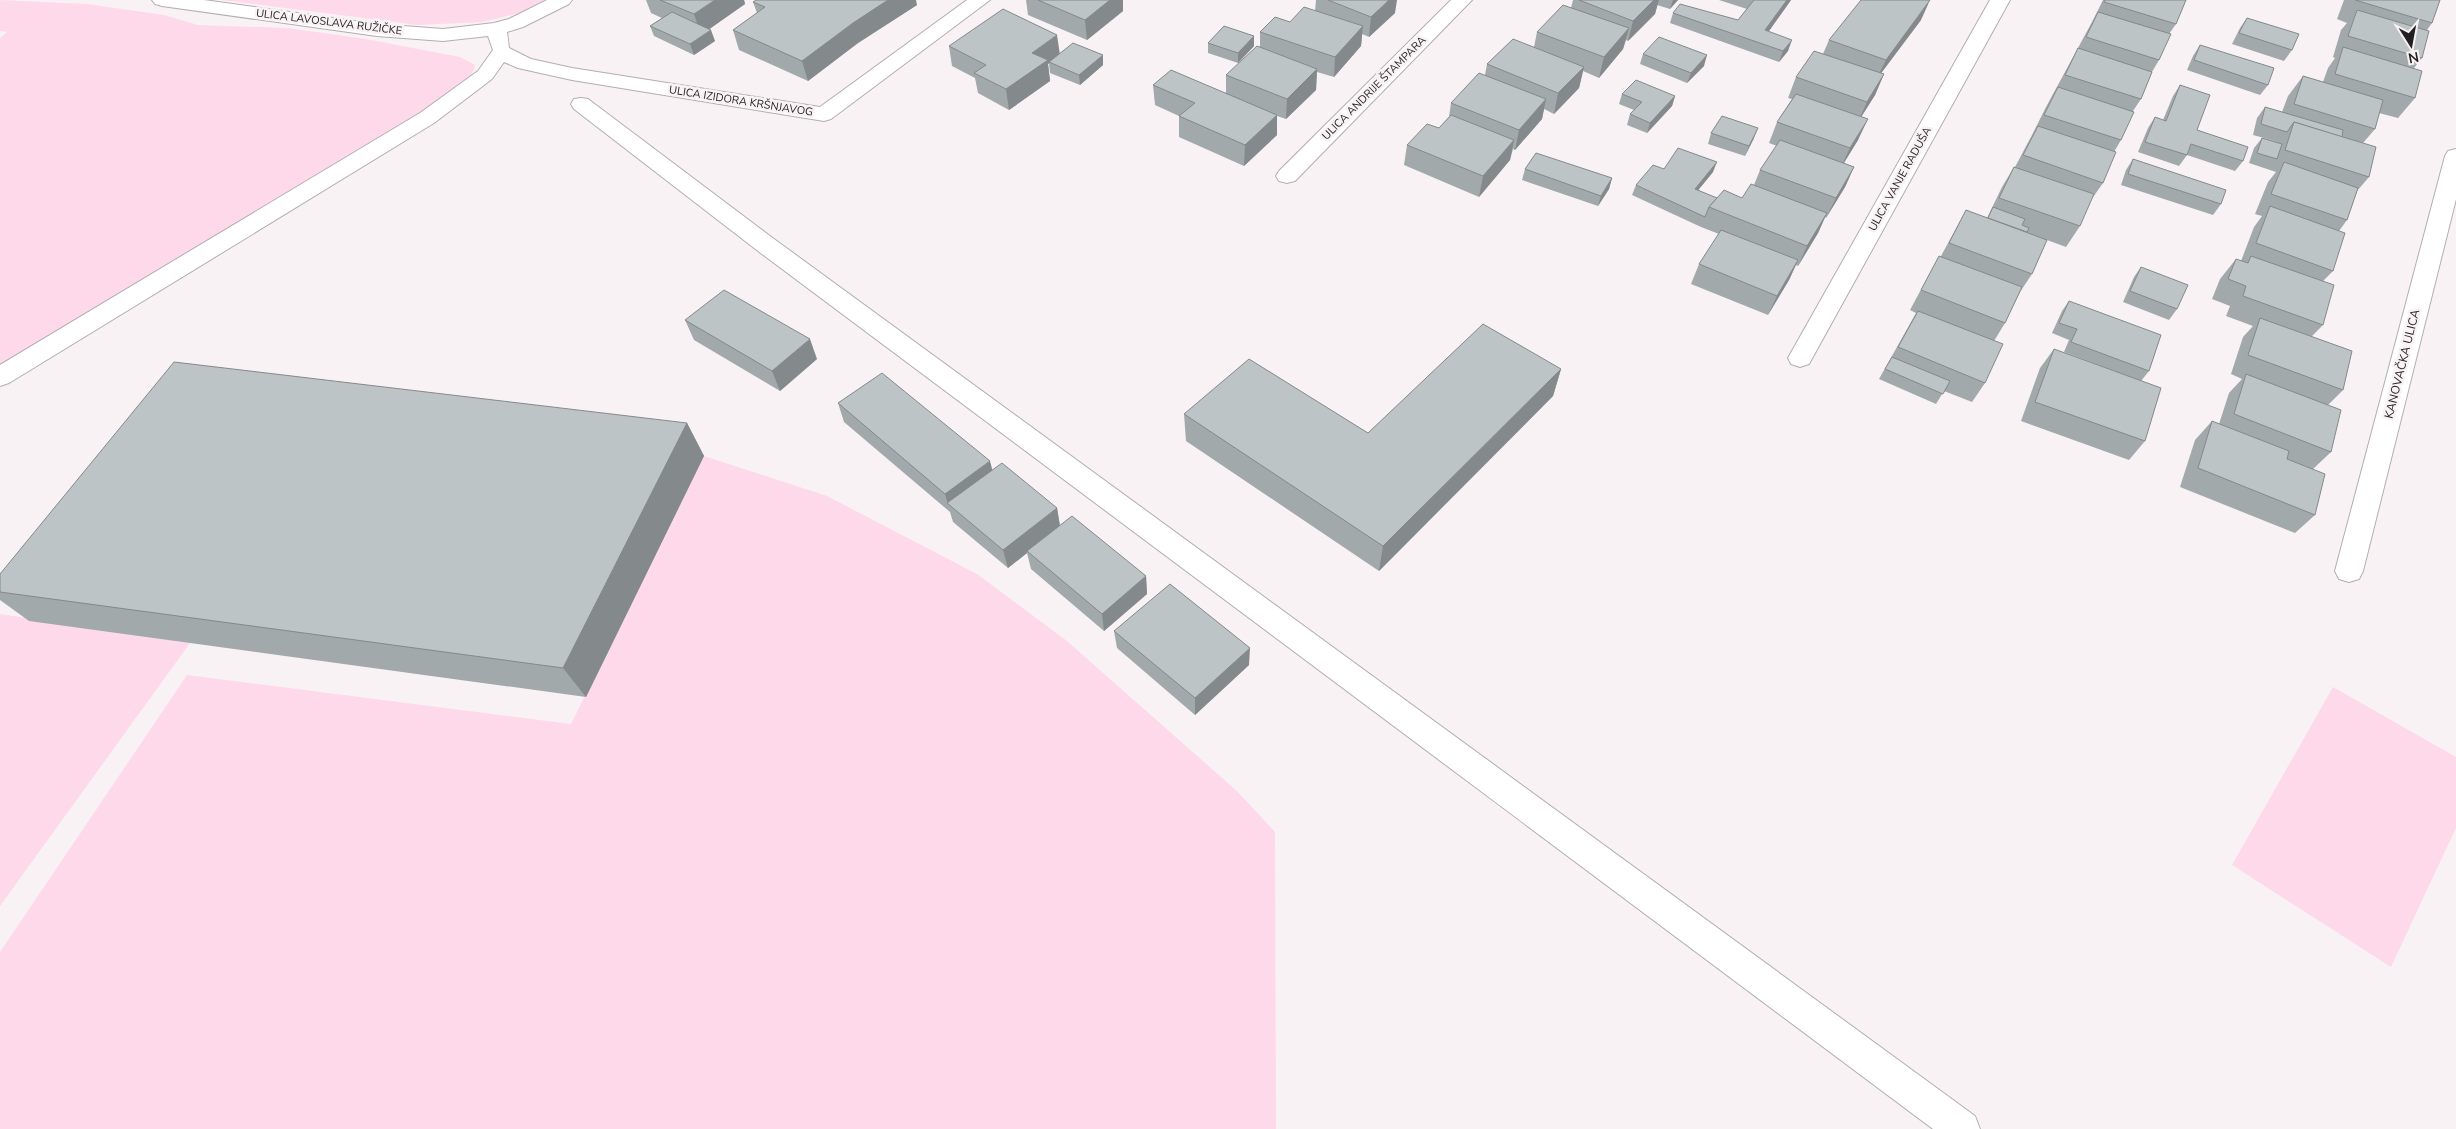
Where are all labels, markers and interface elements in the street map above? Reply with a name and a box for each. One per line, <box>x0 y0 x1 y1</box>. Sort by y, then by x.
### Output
street label: ULICA LAVOSLAVA RUŽIČKE <box>255 5 403 38</box>
north arrow <box>2386 20 2436 70</box>
street label: ULICA ANDRIJE ŠTAMPARA <box>1318 32 1429 143</box>
text: N <box>2406 47 2420 68</box>
street label: ULICA IZIDORA KRŠNJAVOG <box>668 81 814 120</box>
street label: ULICA VANJE RADUŠA <box>1864 124 1935 234</box>
street label: KANOVAČKA ULICA <box>2381 307 2423 420</box>

